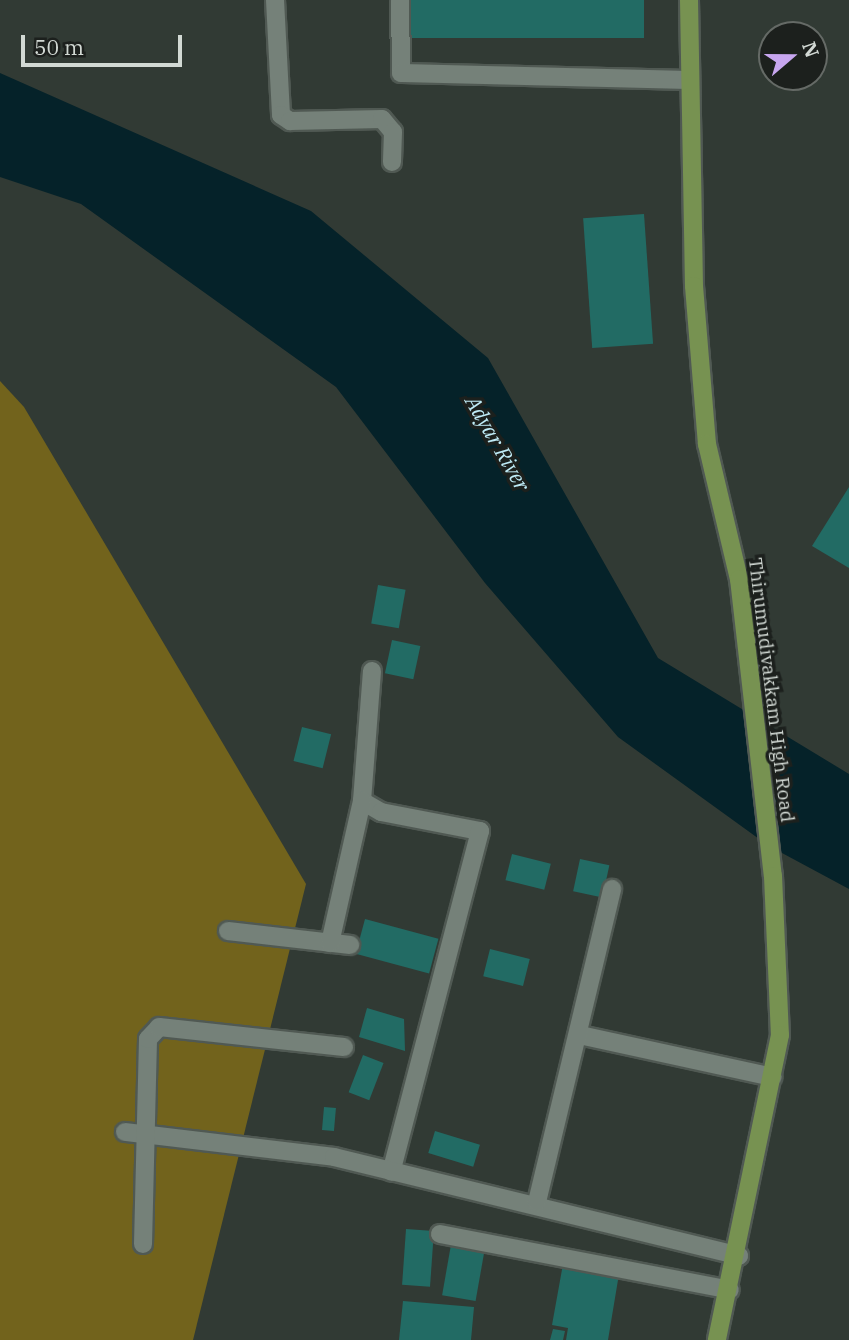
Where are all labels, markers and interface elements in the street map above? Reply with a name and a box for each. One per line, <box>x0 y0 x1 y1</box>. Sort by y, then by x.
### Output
scale bar <box>24 21 186 65</box>
north arrow <box>758 21 828 91</box>
text: 50 m <box>34 33 84 61</box>
text: N <box>797 38 825 61</box>
water label: Adyar River <box>461 391 535 495</box>
street label: Thirumudivakkam High Road <box>743 556 799 824</box>

